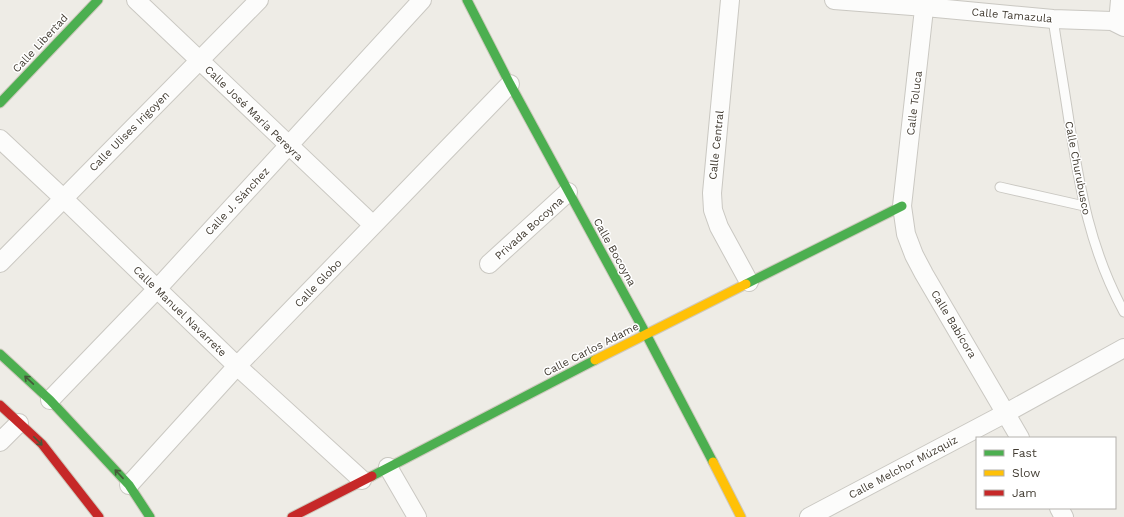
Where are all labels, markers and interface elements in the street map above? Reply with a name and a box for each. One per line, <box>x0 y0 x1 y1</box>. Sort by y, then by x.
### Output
street label: Calle Tamazula <box>971 5 1053 26</box>
street label: Calle Libertad <box>10 11 71 75</box>
street label: Calle José María Pereyra <box>202 63 305 164</box>
street label: Calle Toluca <box>904 70 925 136</box>
street label: Calle Ulises Irigoyen <box>87 89 172 174</box>
street label: Calle Central <box>706 109 727 180</box>
street label: Calle Churubusco <box>1062 120 1093 216</box>
street label: Calle J. Sánchez <box>203 165 272 238</box>
street label: Privada Bocoyna <box>492 194 566 263</box>
street label: Calle Bocoyna <box>591 216 639 288</box>
street label: Calle Globo <box>292 257 345 310</box>
street label: Calle Manuel Navarrete <box>130 263 229 359</box>
street label: Calle Babícora <box>928 288 979 361</box>
street label: Calle Carlos Adame <box>541 320 641 379</box>
one-way arrow <box>24 376 34 385</box>
street label: Calle Melchor Múzquiz <box>847 433 960 502</box>
one-way arrow <box>33 436 43 446</box>
legend <box>976 437 1116 509</box>
text: Fast <box>1012 446 1037 460</box>
text: Slow <box>1012 466 1040 480</box>
one-way arrow <box>114 469 123 480</box>
text: Jam <box>1012 486 1037 500</box>

